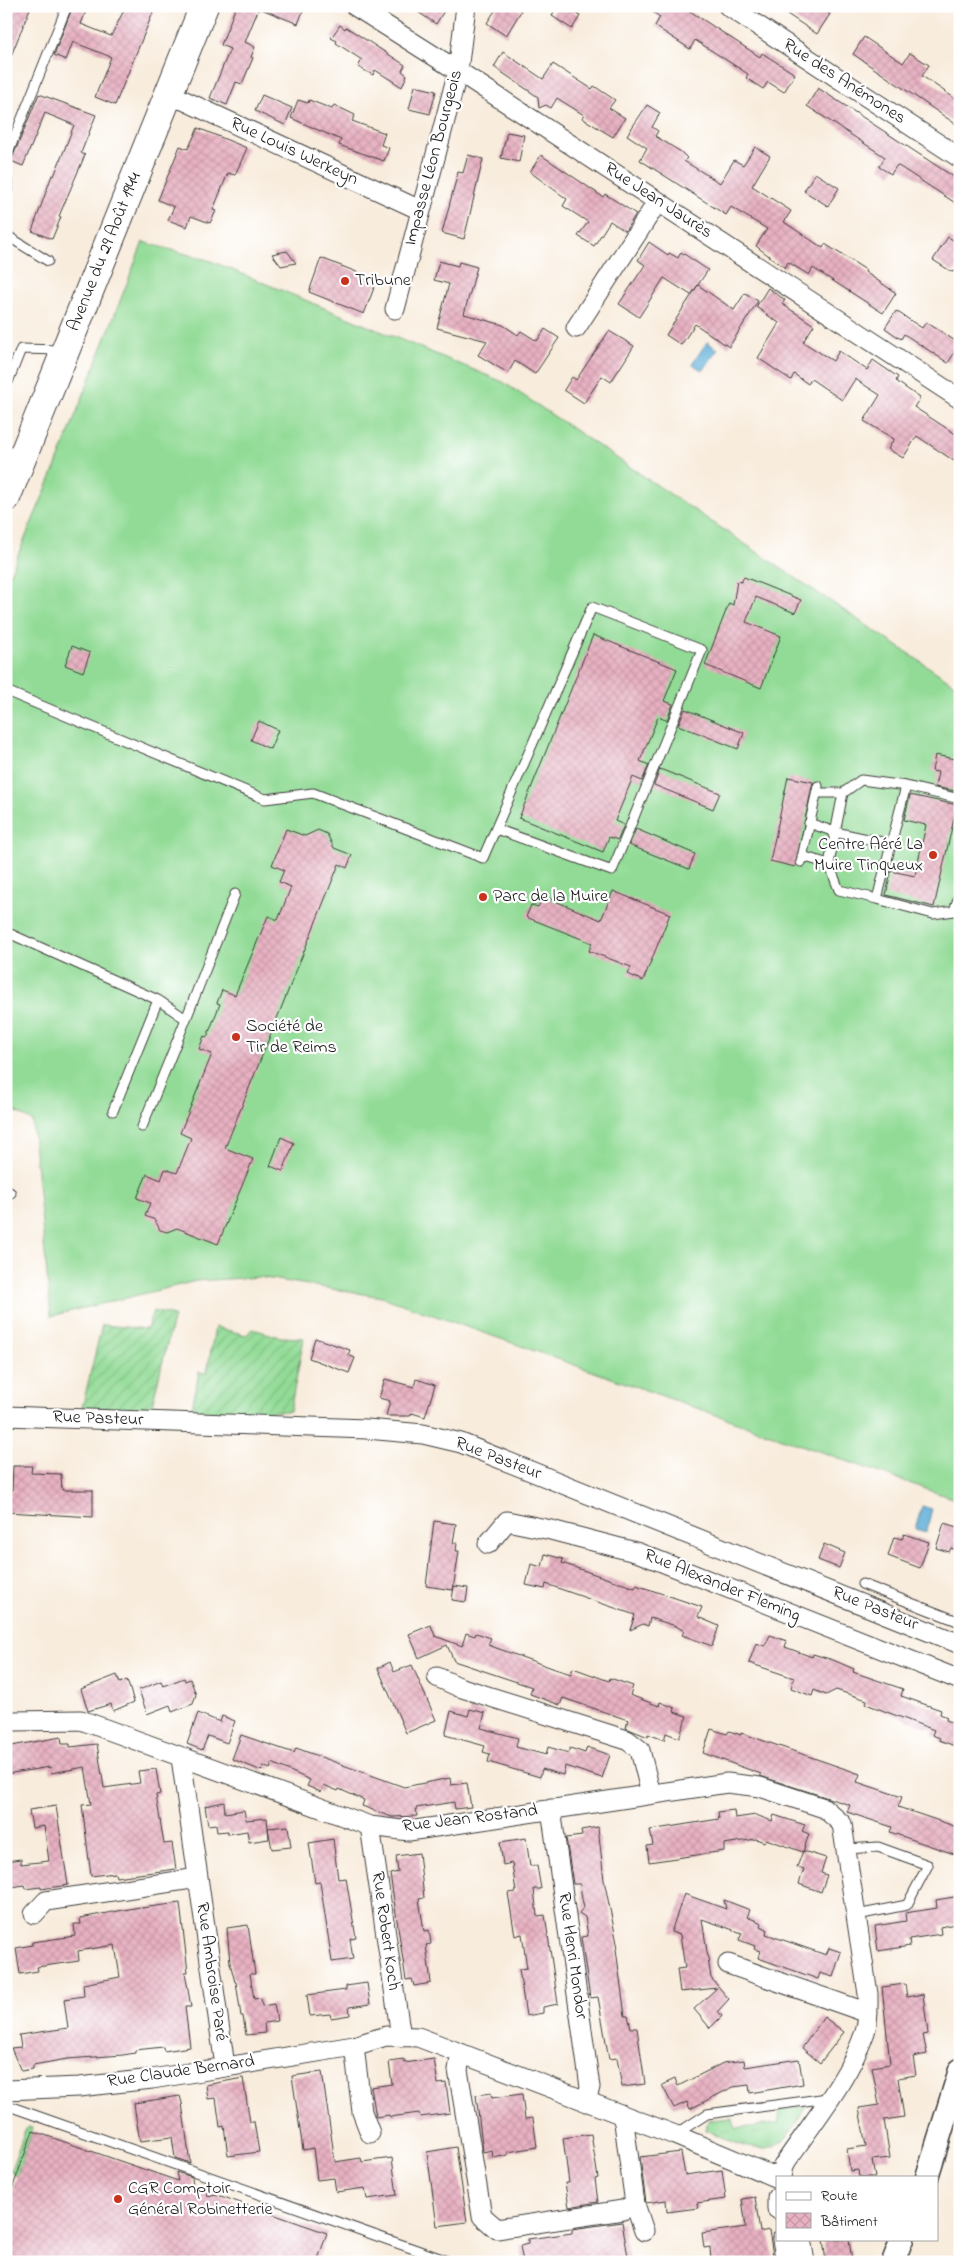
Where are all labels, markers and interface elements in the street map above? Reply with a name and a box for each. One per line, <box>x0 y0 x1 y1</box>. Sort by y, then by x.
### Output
street label: Rue des Anémones <box>777 32 911 132</box>
street label: Impasse Léon Bourgeois <box>398 67 471 249</box>
street label: Rue Louis Werkeyn <box>226 111 362 193</box>
street label: Rue Jean Jaurès <box>599 156 717 246</box>
street label: Avenue du 29 Août 1944 <box>61 168 149 335</box>
place label: Tribune <box>355 268 412 294</box>
marker: Tribune <box>339 275 351 287</box>
place label: Centre Aéré La Muire Tinqueux <box>814 832 923 879</box>
marker: Centre Aéré La Muire Tinqueux <box>927 849 939 861</box>
place label: Parc de la Muire <box>493 884 609 910</box>
marker: Parc de la Muire <box>477 891 489 903</box>
place label: Société de Tir de Reims <box>246 1014 337 1061</box>
marker: Société de Tir de Reims <box>230 1031 242 1043</box>
street label: Rue Pasteur <box>52 1404 144 1434</box>
street label: Rue Pasteur <box>451 1431 545 1488</box>
street label: Rue Alexander Fleming <box>639 1543 804 1630</box>
street label: Rue Pasteur <box>828 1580 922 1638</box>
street label: Rue Jean Rostand <box>401 1798 539 1840</box>
street label: Rue Robert Koch <box>364 1870 406 1992</box>
street label: Rue Henri Mondor <box>550 1891 594 2021</box>
street label: Rue Ambroise Paré <box>188 1901 234 2044</box>
street label: Rue Claude Bernard <box>106 2049 256 2095</box>
place label: CGR Comptoir Général Robinetterie <box>128 2176 274 2223</box>
legend <box>776 2176 938 2240</box>
text: Route <box>821 2185 858 2207</box>
marker: CGR Comptoir Général Robinetterie <box>112 2193 124 2205</box>
text: Bâtiment <box>820 2211 878 2233</box>

